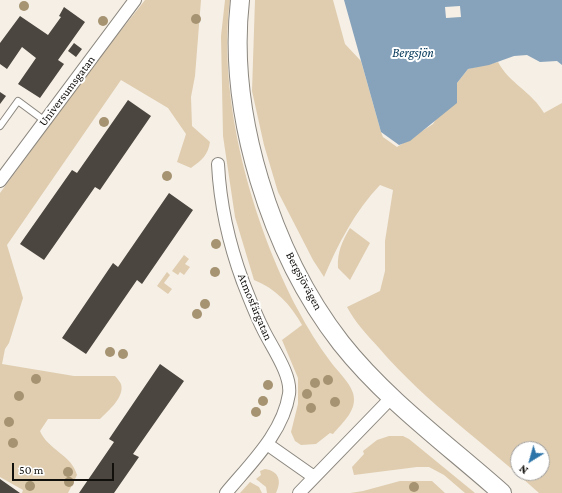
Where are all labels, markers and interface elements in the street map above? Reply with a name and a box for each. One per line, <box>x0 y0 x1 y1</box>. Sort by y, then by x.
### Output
water label: Bergsjön <box>392 45 434 61</box>
street label: Universumsgatan <box>36 53 98 129</box>
street label: Bergsjövägen <box>283 249 325 313</box>
street label: Atmosfärgatan <box>234 271 276 343</box>
north arrow <box>510 441 550 481</box>
scale bar <box>14 455 116 481</box>
text: 50 m <box>19 463 43 477</box>
text: N <box>517 463 530 477</box>

